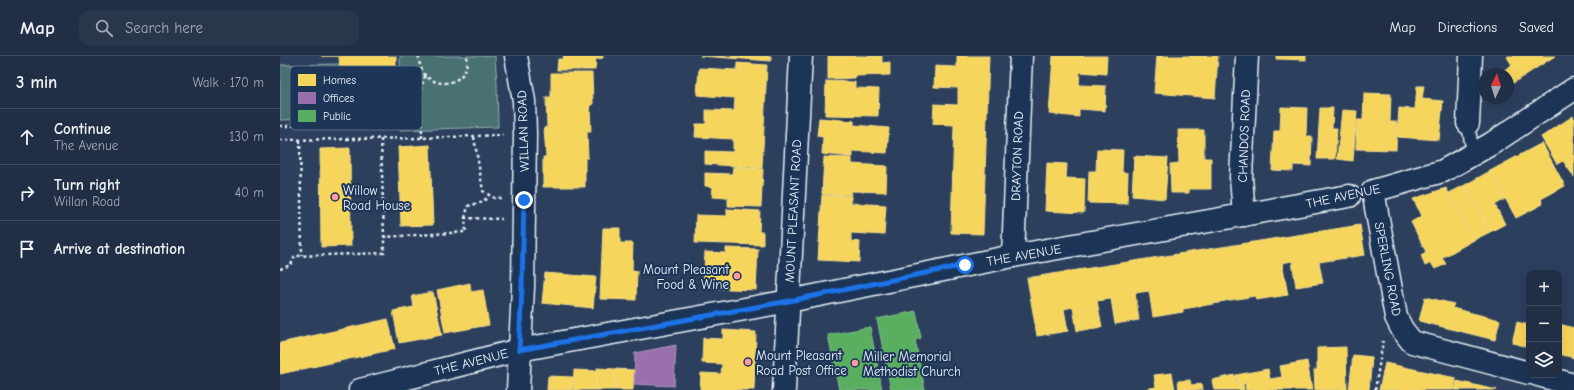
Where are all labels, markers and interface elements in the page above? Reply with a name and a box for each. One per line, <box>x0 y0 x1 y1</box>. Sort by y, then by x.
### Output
search box <box>79 10 359 46</box>
text: Map <box>20 17 55 39</box>
icon: search <box>93 17 115 39</box>
text: Search here <box>125 19 203 37</box>
text: Map <box>1389 19 1416 36</box>
text: Directions <box>1438 19 1497 36</box>
text: Saved <box>1519 19 1554 36</box>
legend <box>290 66 422 130</box>
north arrow <box>1478 68 1514 104</box>
text: 3 min <box>16 73 57 92</box>
text: Homes <box>323 74 356 87</box>
text: Walk · 170 m <box>192 75 264 90</box>
street label: CHANDOS ROAD <box>1235 89 1253 183</box>
street label: WILLAN ROAD <box>514 90 532 172</box>
text: Offices <box>323 92 355 105</box>
text: Public <box>323 110 352 123</box>
street label: DRAYTON ROAD <box>1008 111 1026 201</box>
text: Continue <box>54 120 111 138</box>
icon: ahead <box>16 126 38 148</box>
text: 130 m <box>229 129 264 144</box>
text: The Avenue <box>54 138 118 153</box>
street label: MOUNT PLEASANT ROAD <box>782 139 804 283</box>
text: Turn right <box>54 176 120 194</box>
street label: THE AVENUE <box>1304 181 1382 211</box>
icon: right <box>16 182 38 204</box>
place label: Willow Road House <box>343 183 411 213</box>
text: 40 m <box>235 185 264 200</box>
route end <box>515 191 533 209</box>
marker: Willow Road House <box>330 192 340 202</box>
text: Willan Road <box>54 194 120 209</box>
street label: SPERLING ROAD <box>1372 221 1404 317</box>
icon: arrive <box>16 238 38 260</box>
text: Arrive at destination <box>54 240 185 258</box>
street label: THE AVENUE <box>985 241 1063 269</box>
route start <box>956 256 974 274</box>
place label: Mount Pleasant Food & Wine <box>643 262 730 292</box>
map controls <box>1526 270 1562 378</box>
button: + <box>1526 270 1562 306</box>
marker: Mount Pleasant Food & Wine <box>732 271 742 281</box>
button: − <box>1526 306 1562 342</box>
button: layers <box>1526 342 1562 378</box>
street label: THE AVENUE <box>433 346 510 378</box>
place label: Mount Pleasant Road Post Office <box>756 348 847 378</box>
place label: Miller Memorial Methodist Church <box>863 349 961 379</box>
marker: Mount Pleasant Road Post Office <box>743 357 753 367</box>
marker: Miller Memorial Methodist Church <box>850 358 860 368</box>

